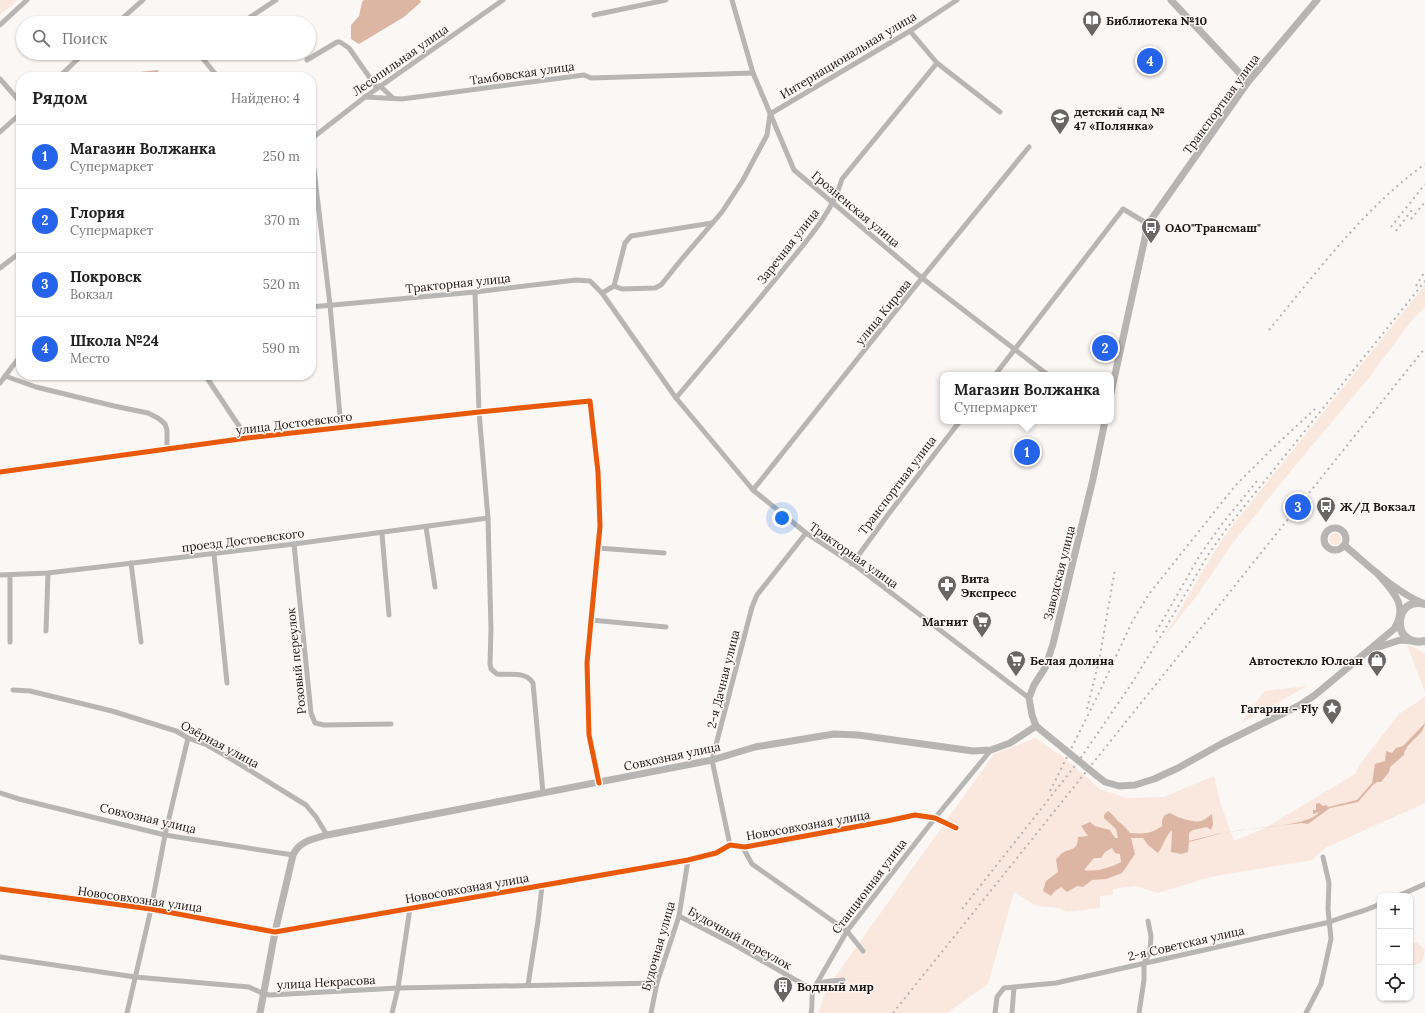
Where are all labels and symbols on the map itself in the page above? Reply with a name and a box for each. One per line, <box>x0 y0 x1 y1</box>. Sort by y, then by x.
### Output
street label: Интернациональная улица <box>777 8 919 102</box>
library icon: Библиотека №10 <box>1081 9 1103 37</box>
place label: Библиотека №10 <box>1106 13 1208 28</box>
street label: Лесопильная улица <box>349 21 451 99</box>
pin: 4 <box>1137 46 1163 76</box>
street label: Транспортная улица <box>1180 51 1262 157</box>
street label: Тамбовская улица <box>469 58 575 88</box>
place label: детский сад № 47 «Полянка» <box>1074 104 1165 133</box>
school or university icon: детский сад № 47 «Полянка» <box>1049 107 1071 135</box>
street label: Грозненская улица <box>809 168 903 250</box>
street label: Заречная улица <box>754 205 822 287</box>
bus stop icon: ОАО"Трансмаш" <box>1140 216 1162 244</box>
place label: ОАО"Трансмаш" <box>1165 220 1261 235</box>
street label: Тракторная улица <box>405 270 511 296</box>
street label: улица Кирова <box>852 276 914 348</box>
pin: 2 <box>1092 333 1118 363</box>
street label: улица Достоевского <box>235 408 353 438</box>
street label: Транспортная улица <box>855 432 939 538</box>
pin: 1 <box>1014 437 1040 467</box>
pin: 3 <box>1285 492 1311 522</box>
bus stop icon: Ж/Д Вокзал <box>1315 495 1337 523</box>
place label: Ж/Д Вокзал <box>1340 499 1415 515</box>
your location <box>772 508 792 528</box>
street label: Тракторная улица <box>807 519 901 591</box>
street label: Заводская улица <box>1040 524 1078 622</box>
street label: проезд Достоевского <box>181 525 305 555</box>
place label: Вита Экспресс <box>961 571 1017 600</box>
pharmacy icon: Вита Экспресс <box>936 574 958 602</box>
street label: Розовый переулок <box>283 606 309 715</box>
supermarket icon: Магнит <box>971 610 993 638</box>
place label: Магнит <box>922 614 969 629</box>
street label: 2-я Дачная улица <box>704 628 742 730</box>
supermarket icon: Белая долина <box>1005 649 1027 677</box>
shop icon: Автостекло Юлсан <box>1366 649 1388 677</box>
place label: Белая долина <box>1030 653 1115 668</box>
place label: Автостекло Юлсан <box>1249 653 1363 668</box>
place icon: Гагарин - Fly <box>1321 697 1343 725</box>
place label: Гагарин - Fly <box>1240 701 1318 716</box>
street label: Озёрная улица <box>178 717 262 771</box>
street label: Совхозная улица <box>622 738 722 774</box>
street label: Совхозная улица <box>98 800 198 836</box>
street label: Новосовхозная улица <box>745 807 871 843</box>
street label: Станционная улица <box>828 835 910 937</box>
street label: Новосовхозная улица <box>404 870 530 906</box>
street label: Новосовхозная улица <box>77 883 203 915</box>
street label: Будочная улица <box>638 899 678 993</box>
street label: Будочный переулок <box>686 903 795 973</box>
street label: 2-я Советская улица <box>1126 922 1246 964</box>
street label: улица Некрасова <box>276 972 376 992</box>
building icon: Водный мир <box>772 975 794 1003</box>
place label: Водный мир <box>797 979 874 994</box>

